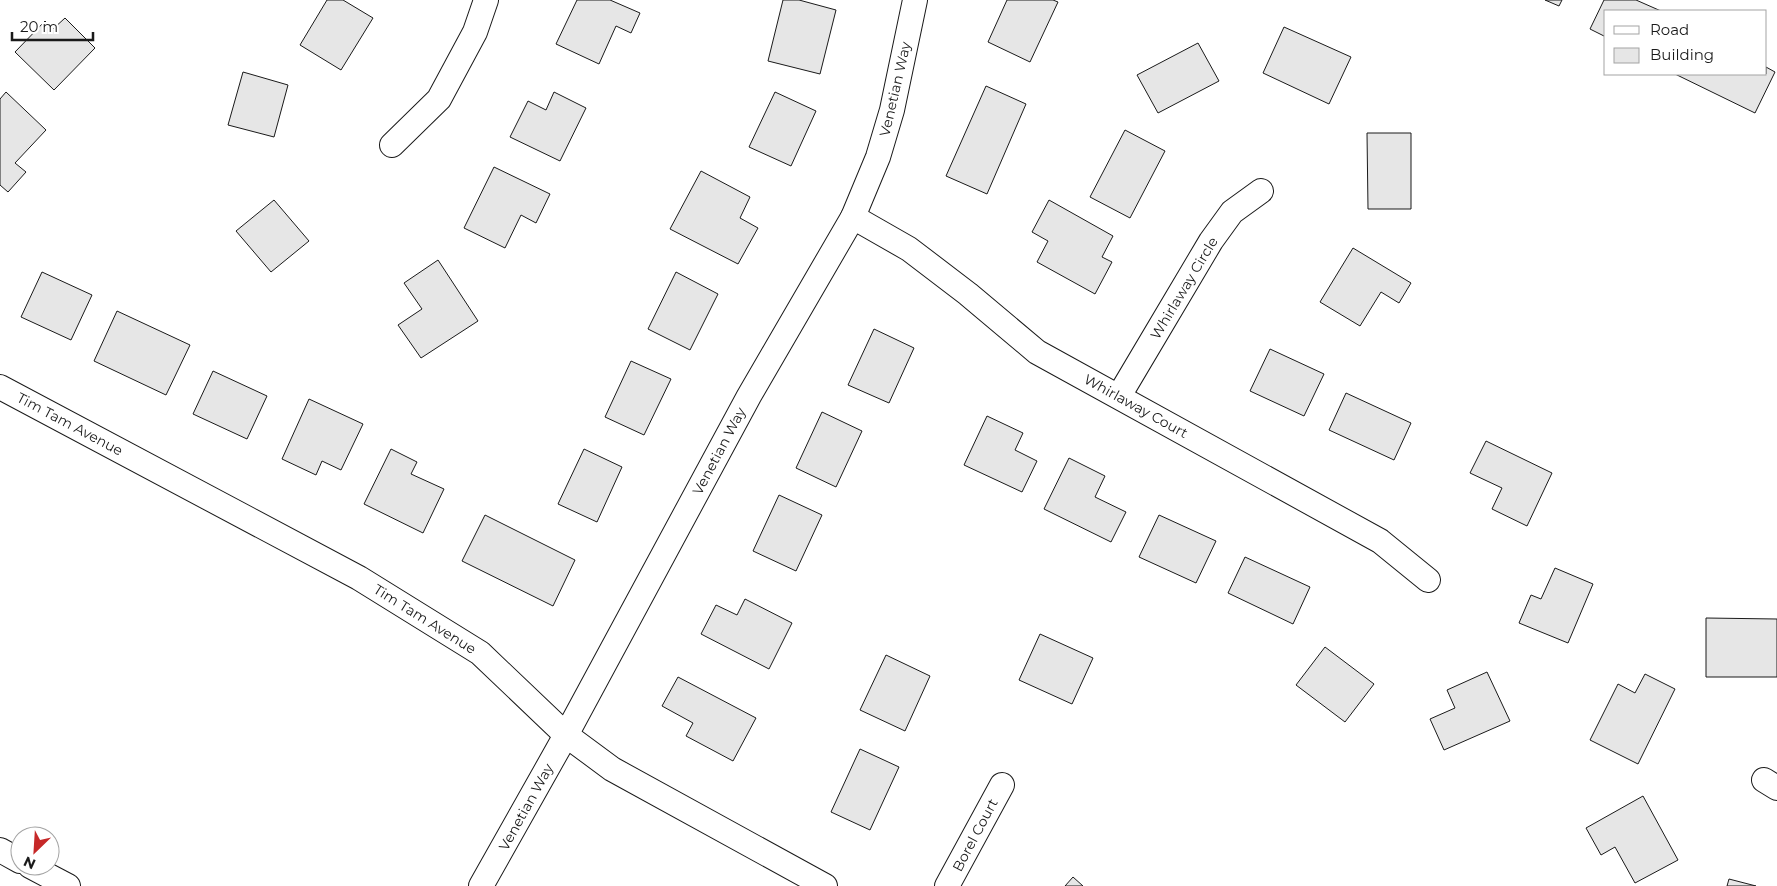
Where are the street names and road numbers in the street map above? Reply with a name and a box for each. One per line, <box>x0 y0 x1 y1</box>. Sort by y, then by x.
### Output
street label: Venetian Way <box>875 40 915 138</box>
street label: Whirlaway Circle <box>1146 234 1222 342</box>
street label: Whirlaway Court <box>1081 370 1192 442</box>
street label: Tim Tam Avenue <box>14 388 126 460</box>
street label: Venetian Way <box>688 404 750 498</box>
street label: Tim Tam Avenue <box>370 580 480 658</box>
street label: Venetian Way <box>495 760 557 854</box>
street label: Borel Court <box>948 795 1002 875</box>

